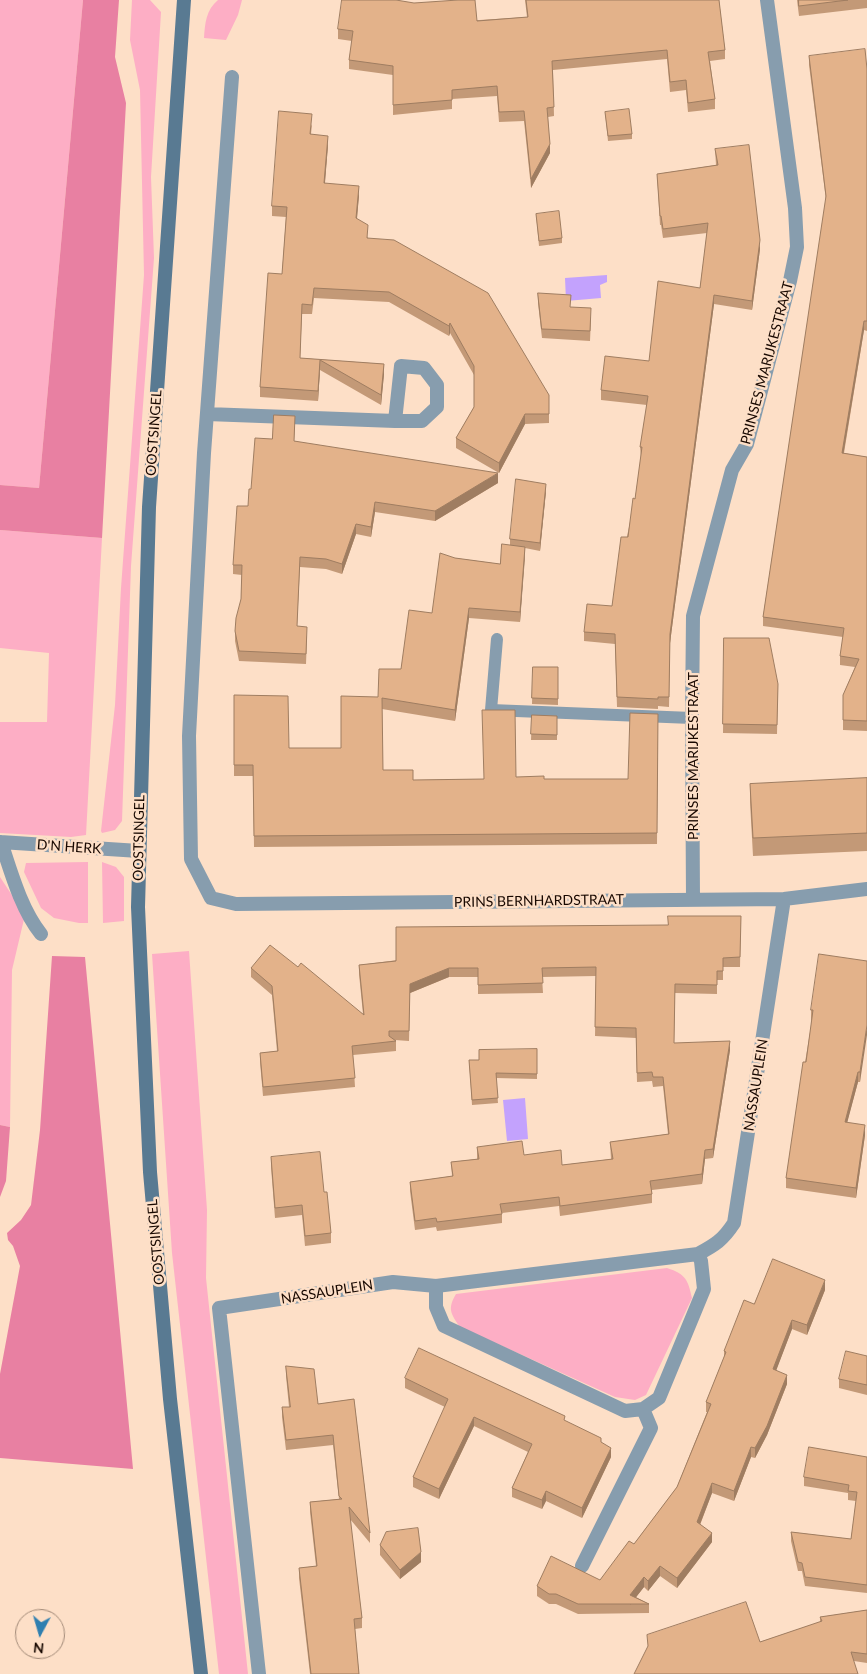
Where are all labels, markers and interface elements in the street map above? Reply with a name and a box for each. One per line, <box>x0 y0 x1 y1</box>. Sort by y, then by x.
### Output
street label: PRINSES MARIJKESTRAAT <box>737 280 797 446</box>
street label: OOSTSINGEL <box>143 390 165 476</box>
street label: PRINSES MARIJKESTRAAT <box>685 672 701 840</box>
street label: OOSTSINGEL <box>130 795 148 881</box>
street label: D'N HERK <box>36 836 102 858</box>
street label: PRINS BERNHARDSTRAAT <box>454 891 624 911</box>
street label: NASSAUPLEIN <box>740 1038 772 1132</box>
street label: OOSTSINGEL <box>144 1198 168 1286</box>
street label: NASSAUPLEIN <box>280 1276 374 1308</box>
north arrow <box>15 1609 65 1659</box>
text: N <box>32 1639 45 1657</box>

